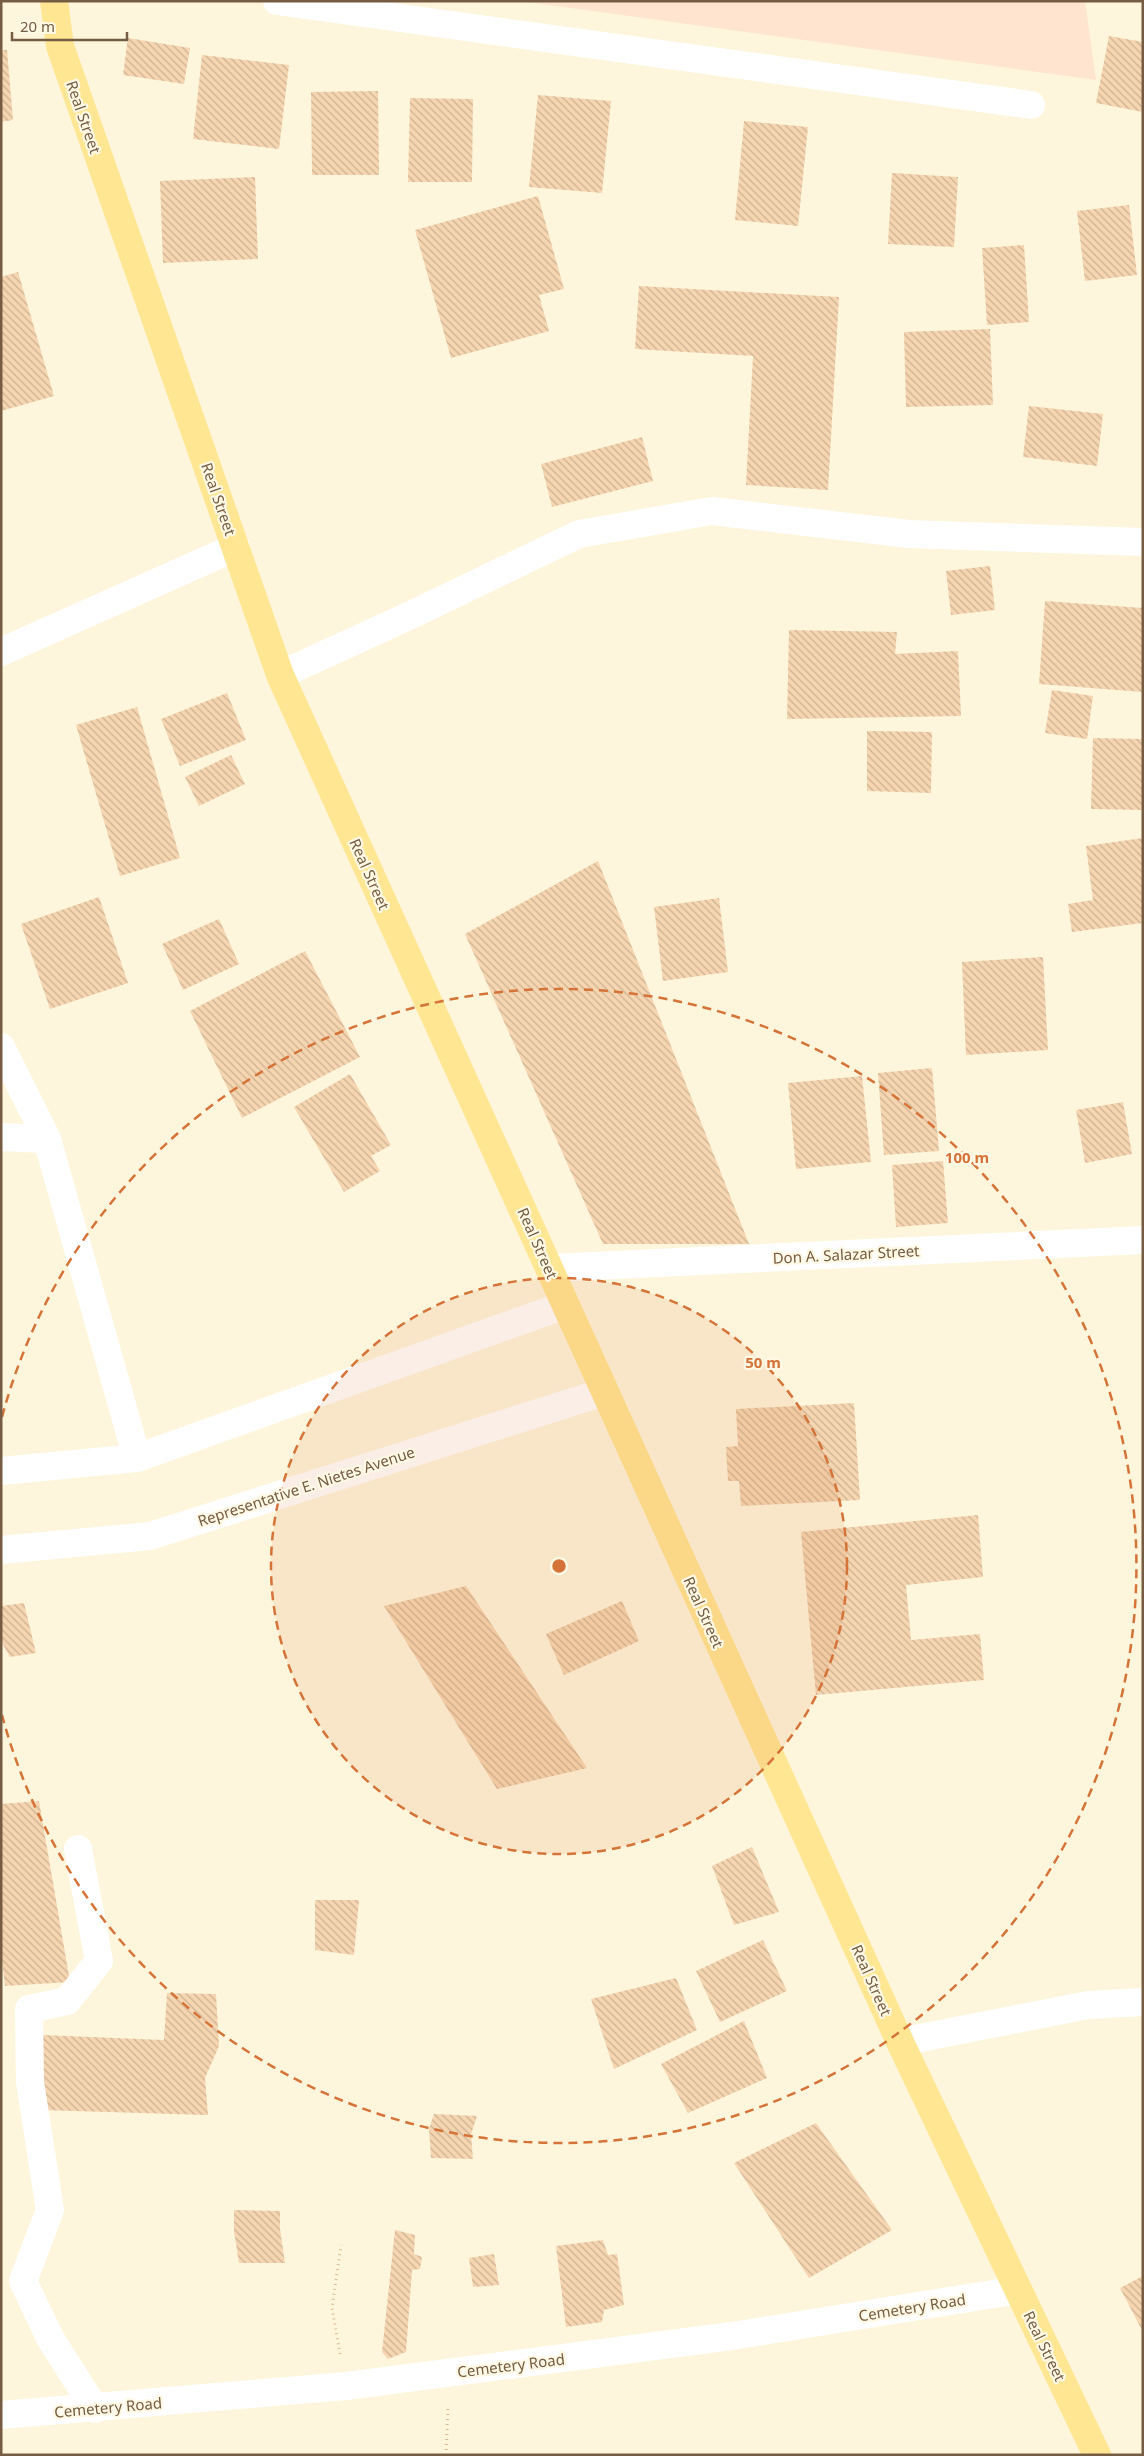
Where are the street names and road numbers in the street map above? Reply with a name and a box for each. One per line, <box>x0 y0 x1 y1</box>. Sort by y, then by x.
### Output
street label: Real Street <box>62 78 106 157</box>
street label: Real Street <box>197 460 241 539</box>
street label: Real Street <box>345 835 395 913</box>
street label: Real Street <box>513 1204 563 1282</box>
street label: Don A. Salazar Street <box>772 1240 921 1268</box>
street label: Representative E. Nietes Avenue <box>195 1441 417 1531</box>
street label: Real Street <box>679 1573 729 1651</box>
street label: Real Street <box>847 1941 897 2019</box>
street label: Cemetery Road <box>857 2289 967 2325</box>
street label: Real Street <box>1019 2308 1071 2385</box>
street label: Cemetery Road <box>456 2348 566 2382</box>
street label: Cemetery Road <box>53 2392 163 2422</box>

